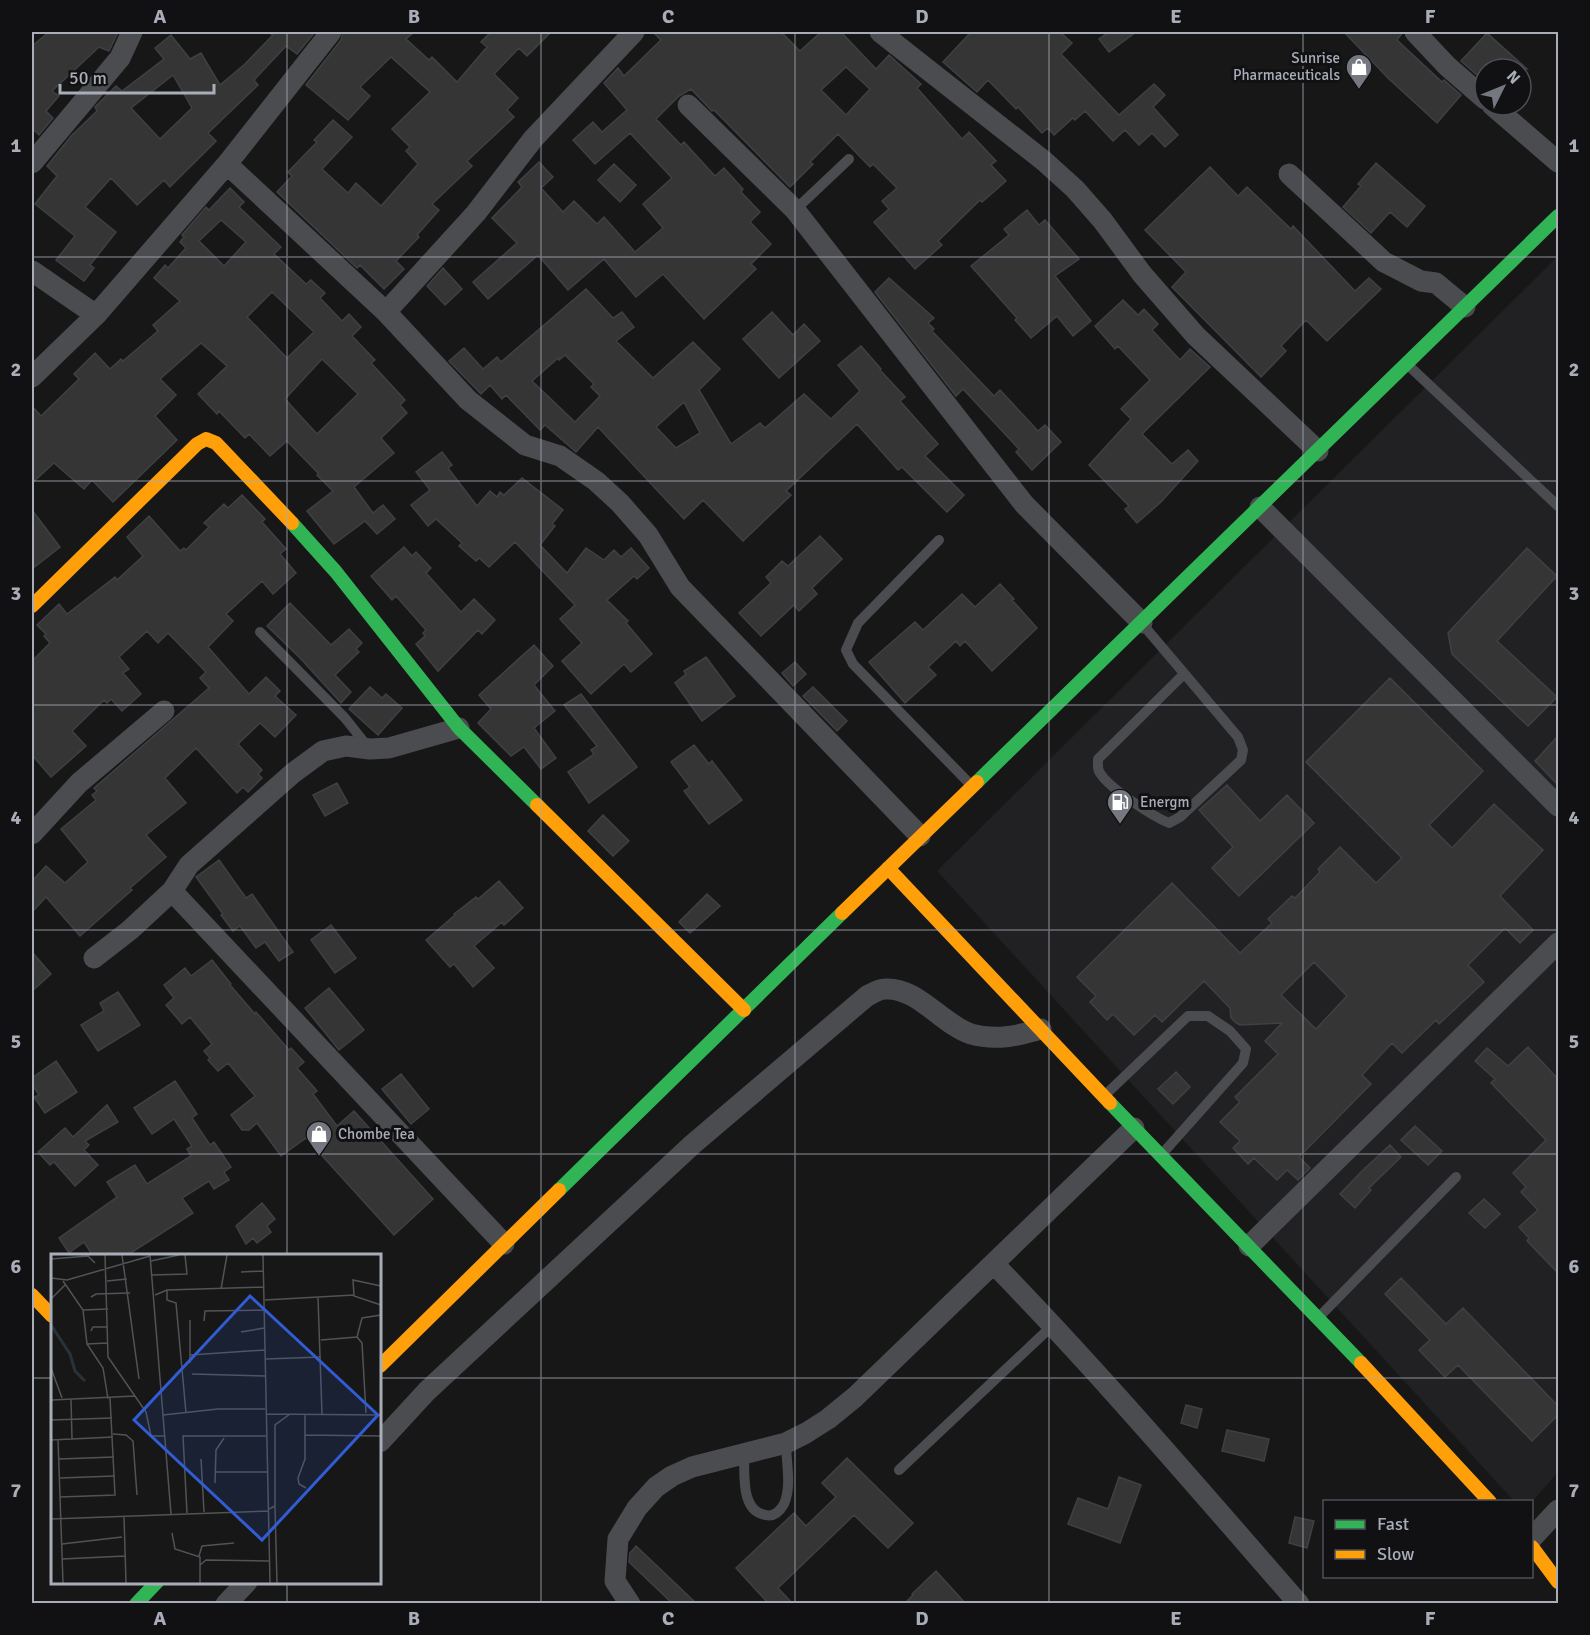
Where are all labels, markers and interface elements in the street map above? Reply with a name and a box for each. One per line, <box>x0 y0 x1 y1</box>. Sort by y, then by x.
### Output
text: A <box>154 4 167 29</box>
text: B <box>408 4 420 29</box>
text: C <box>662 4 674 29</box>
text: D <box>915 4 929 29</box>
text: E <box>1170 4 1182 29</box>
text: F <box>1425 4 1436 29</box>
place label: Sunrise Pharmaceuticals <box>1233 49 1340 84</box>
shop icon: Sunrise Pharmaceuticals <box>1344 52 1374 90</box>
scale bar <box>60 57 214 95</box>
north arrow <box>1473 57 1533 117</box>
text: 50 m <box>69 67 107 89</box>
text: N <box>1502 67 1524 88</box>
text: 1 <box>11 133 22 158</box>
text: 1 <box>1569 133 1580 158</box>
text: 2 <box>11 357 21 382</box>
text: 2 <box>1569 357 1579 382</box>
text: 3 <box>11 581 21 606</box>
text: 3 <box>1569 581 1579 606</box>
fuel station icon: Energm <box>1105 787 1135 825</box>
place label: Energm <box>1140 793 1189 811</box>
text: 4 <box>11 805 22 830</box>
text: 4 <box>1569 805 1580 830</box>
text: 5 <box>11 1029 21 1054</box>
text: 5 <box>1569 1029 1579 1054</box>
shop icon: Chombe Tea <box>304 1119 334 1157</box>
place label: Chombe Tea <box>338 1125 415 1143</box>
text: 6 <box>11 1254 22 1279</box>
inset map <box>51 1254 381 1584</box>
text: 6 <box>1569 1254 1580 1279</box>
text: 7 <box>11 1478 22 1503</box>
text: 7 <box>1569 1478 1580 1503</box>
legend <box>1323 1500 1533 1578</box>
text: Fast <box>1377 1513 1409 1535</box>
text: Slow <box>1377 1543 1414 1565</box>
text: A <box>154 1606 167 1631</box>
text: B <box>408 1606 420 1631</box>
text: C <box>662 1606 674 1631</box>
text: D <box>915 1606 929 1631</box>
text: E <box>1170 1606 1182 1631</box>
text: F <box>1425 1606 1436 1631</box>

